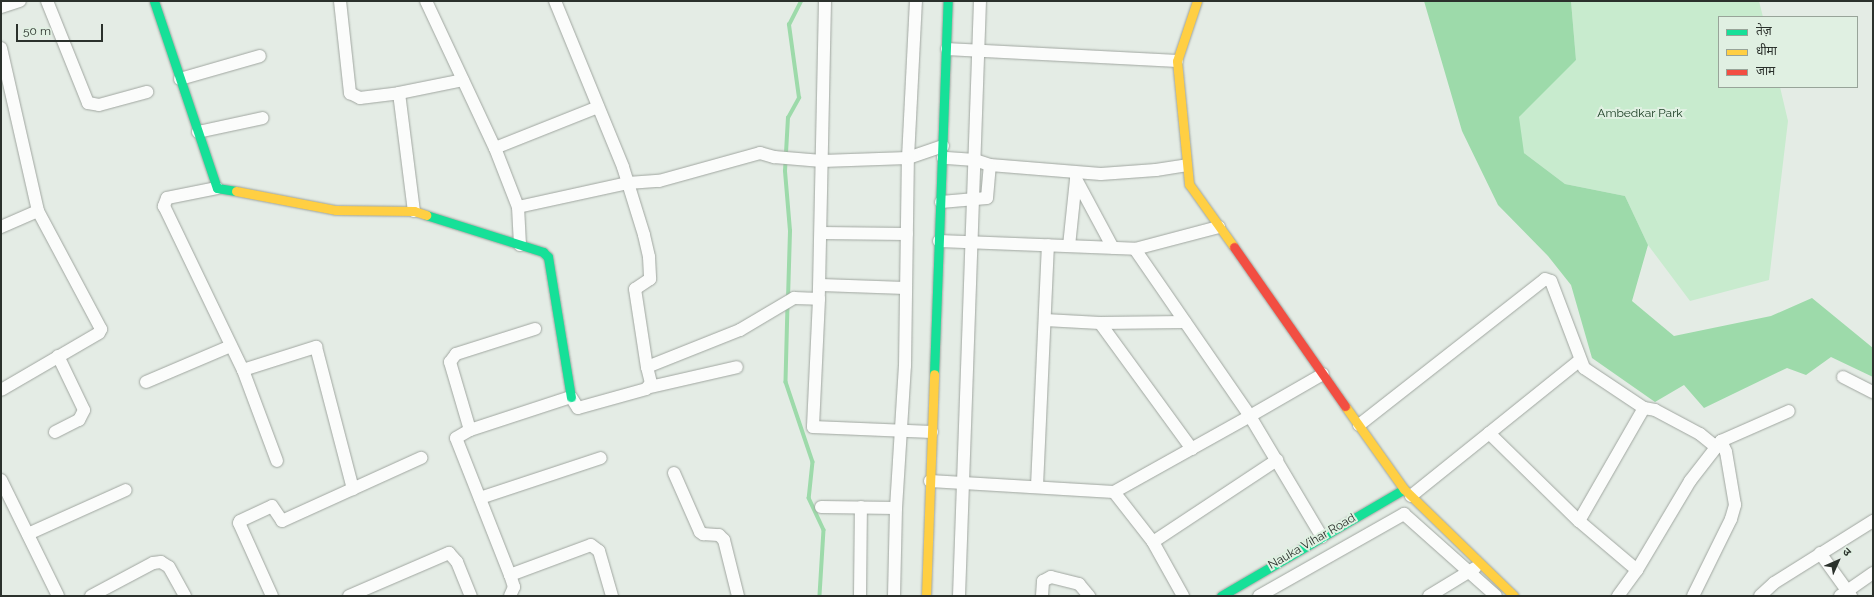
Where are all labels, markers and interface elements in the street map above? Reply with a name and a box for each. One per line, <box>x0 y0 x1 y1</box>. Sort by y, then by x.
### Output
scale bar <box>18 16 105 42</box>
legend <box>1718 16 1858 88</box>
text: 50 m <box>23 24 51 38</box>
text: तेज़ <box>1756 24 1772 38</box>
text: धीमा <box>1756 44 1777 58</box>
text: जाम <box>1756 64 1775 78</box>
park label: Ambedkar Park <box>1597 107 1683 121</box>
street label: Nauka Vihar Road <box>1265 511 1359 573</box>
north arrow <box>1818 541 1858 581</box>
text: उ <box>1840 545 1854 559</box>

